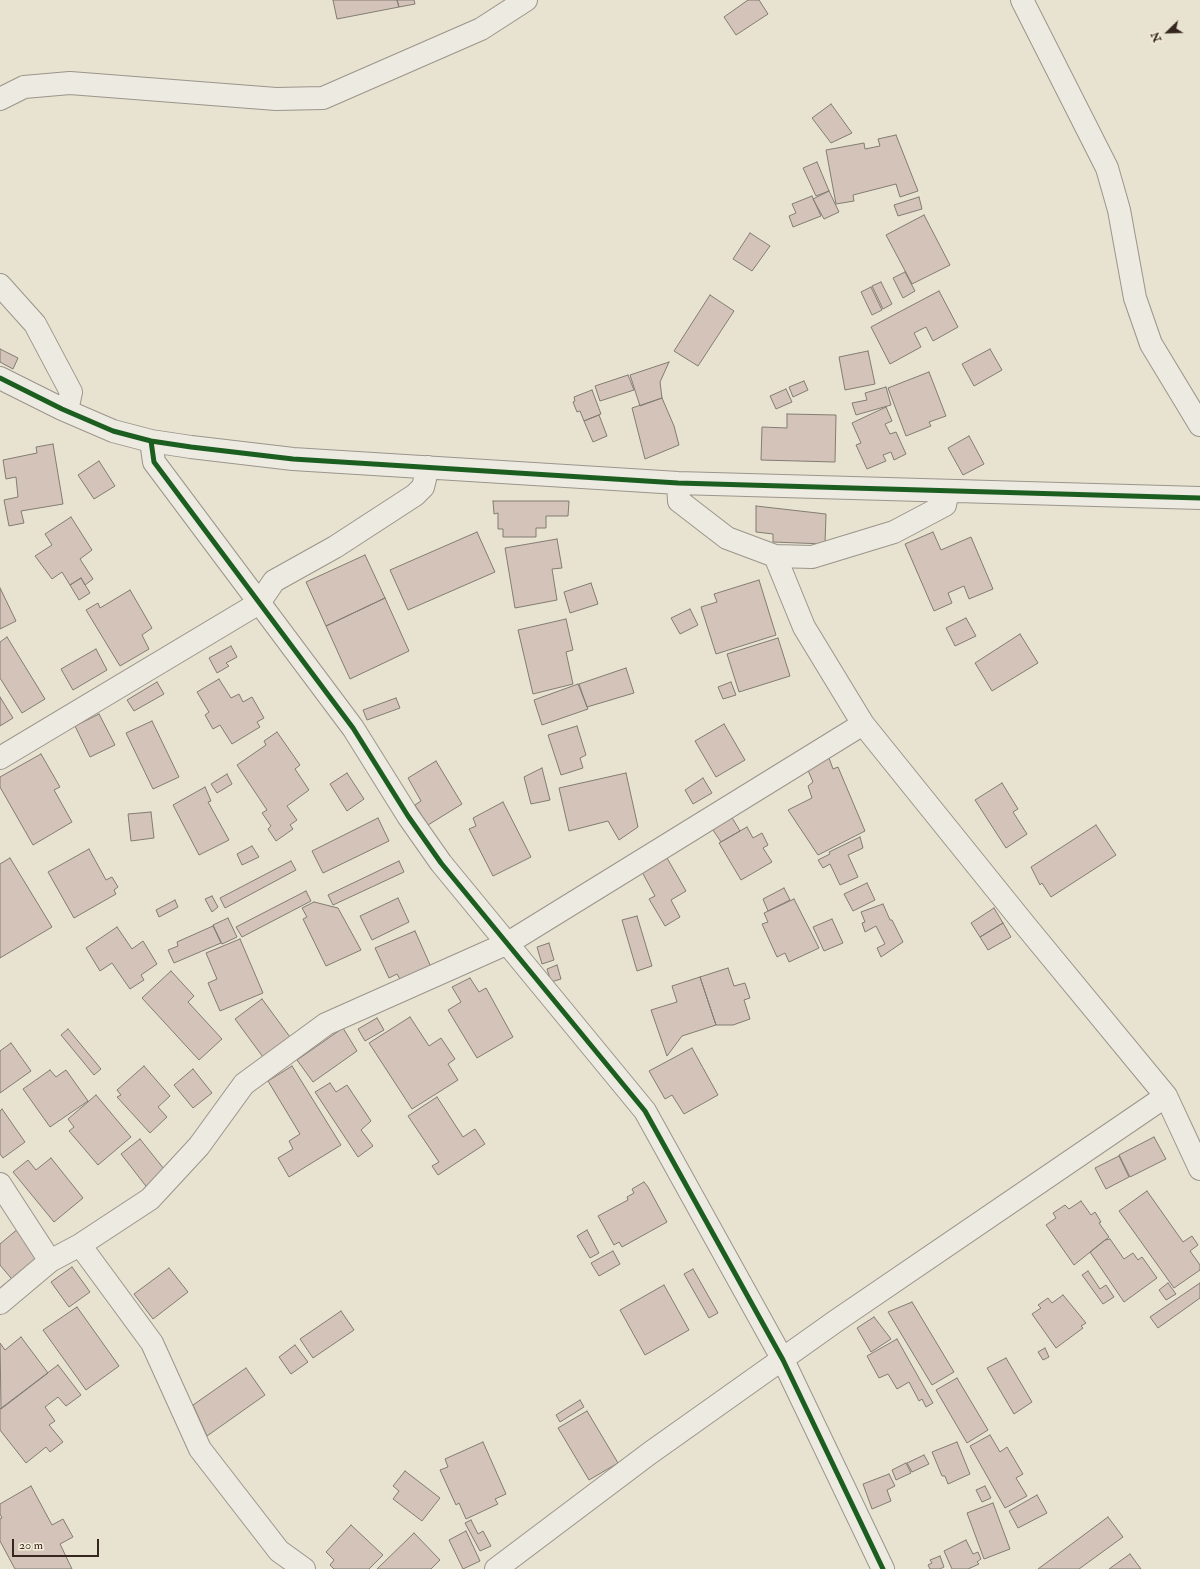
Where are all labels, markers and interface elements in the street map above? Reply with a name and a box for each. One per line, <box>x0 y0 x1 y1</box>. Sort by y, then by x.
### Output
north arrow <box>1148 12 1188 52</box>
text: N <box>1149 30 1164 44</box>
scale bar <box>14 1531 101 1557</box>
text: 20 m <box>19 1538 43 1553</box>

